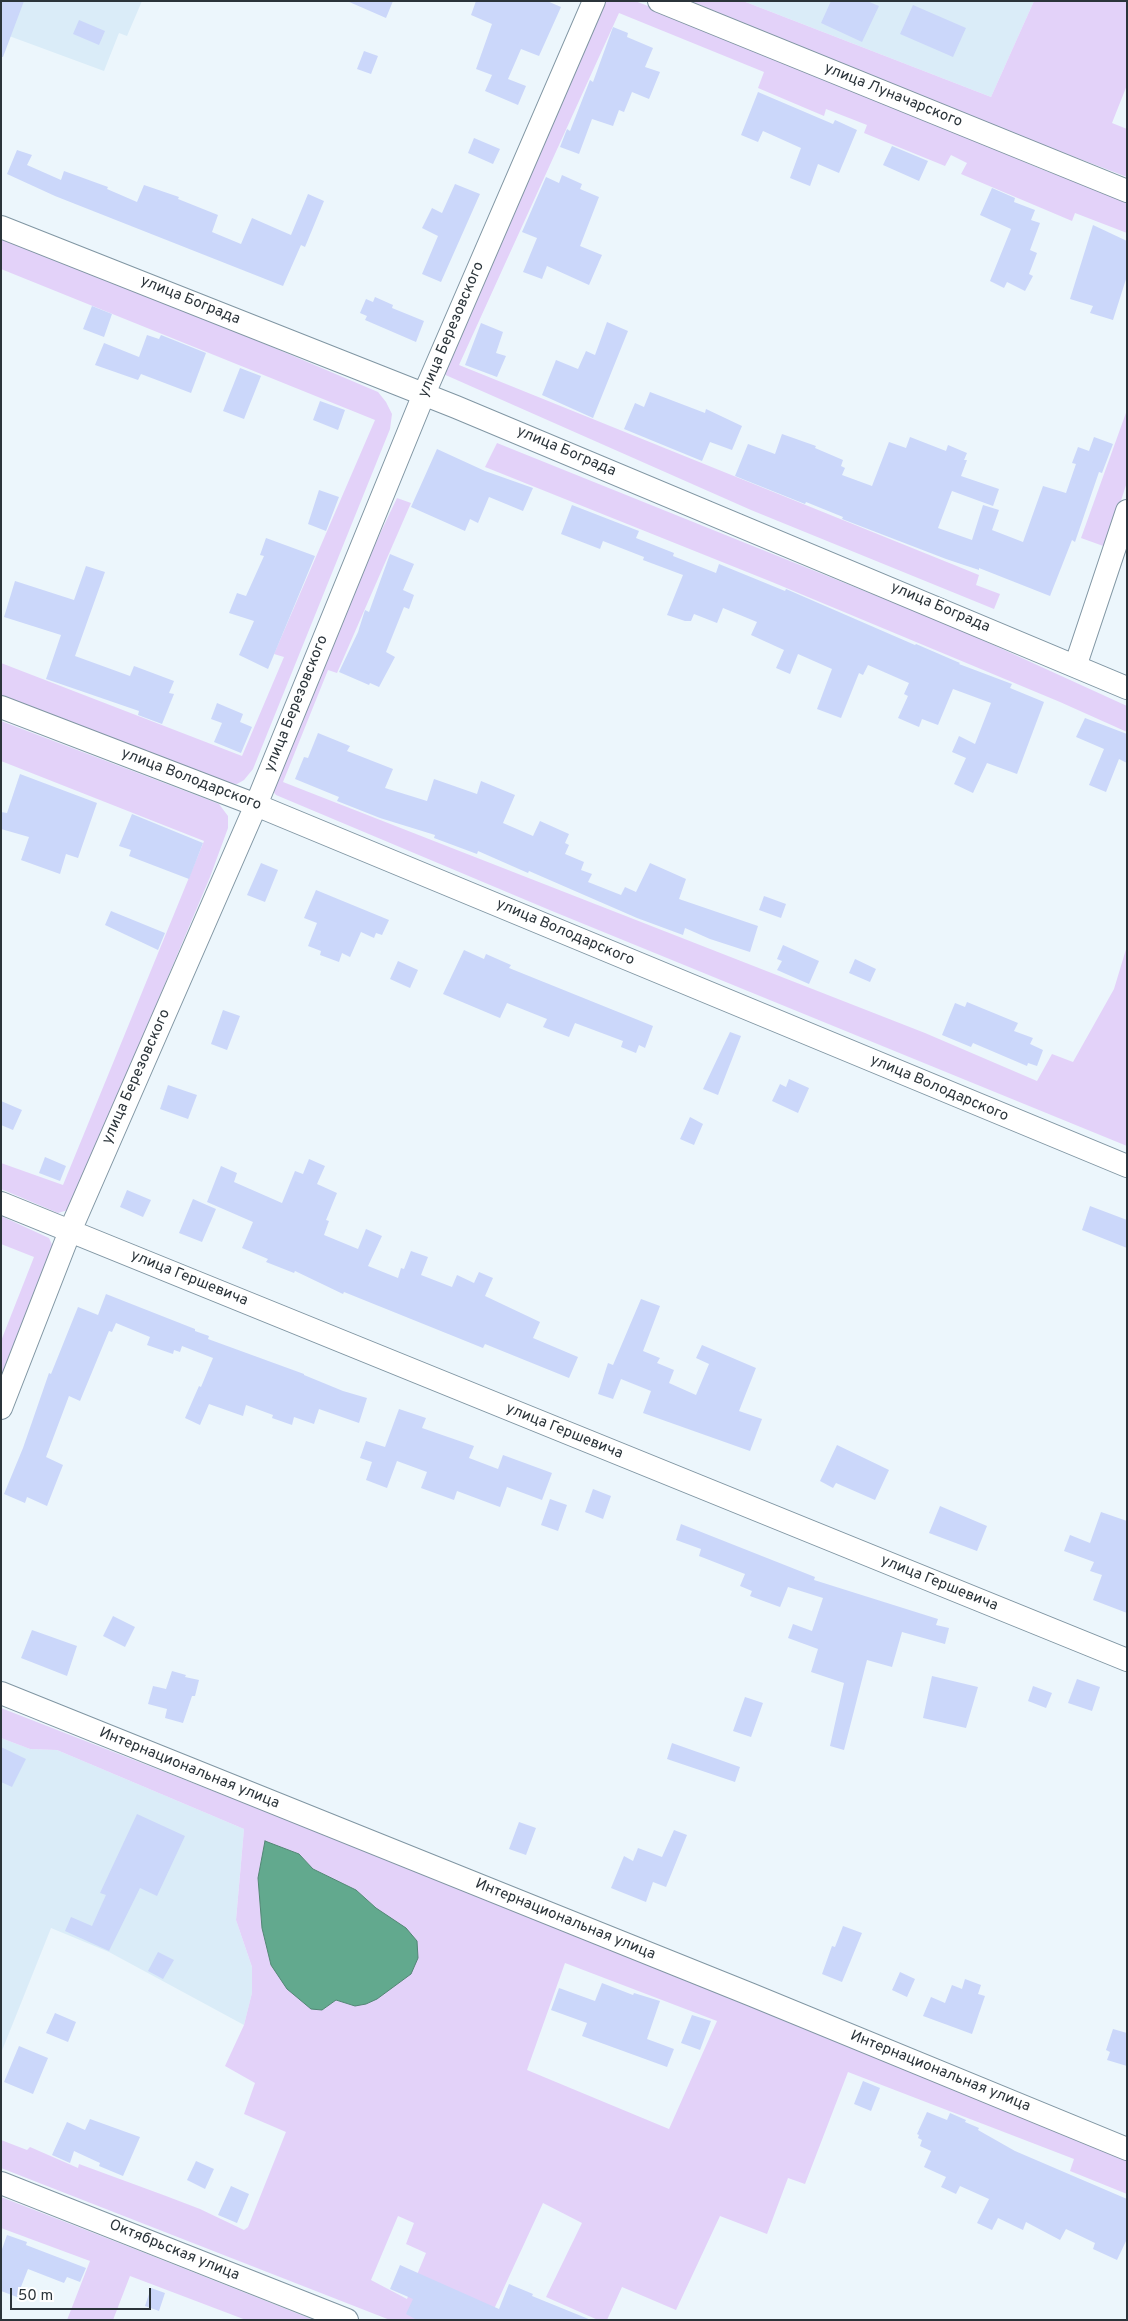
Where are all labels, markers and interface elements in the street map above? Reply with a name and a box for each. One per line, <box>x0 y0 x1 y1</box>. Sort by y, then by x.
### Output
street label: улица Луначарского <box>821 60 965 132</box>
street label: улица Березовского <box>415 259 489 401</box>
street label: улица Бограда <box>137 273 243 329</box>
street label: улица Бограда <box>514 423 618 481</box>
street label: улица Бограда <box>888 579 992 637</box>
street label: улица Березовского <box>261 633 333 775</box>
street label: улица Володарского <box>118 745 264 815</box>
street label: улица Володарского <box>493 896 637 970</box>
street label: улица Березовского <box>99 1007 175 1147</box>
street label: улица Володарского <box>867 1052 1011 1126</box>
street label: улица Гершевича <box>128 1247 250 1311</box>
street label: улица Гершевича <box>503 1400 625 1464</box>
street label: улица Гершевича <box>878 1552 1000 1616</box>
street label: Интернациональная улица <box>96 1725 282 1813</box>
street label: Интернациональная улица <box>472 1876 658 1964</box>
street label: Интернациональная улица <box>847 2028 1033 2116</box>
street label: Октябрьская улица <box>106 2217 242 2285</box>
scale bar <box>12 2278 154 2310</box>
text: 50 m <box>18 2287 53 2306</box>

